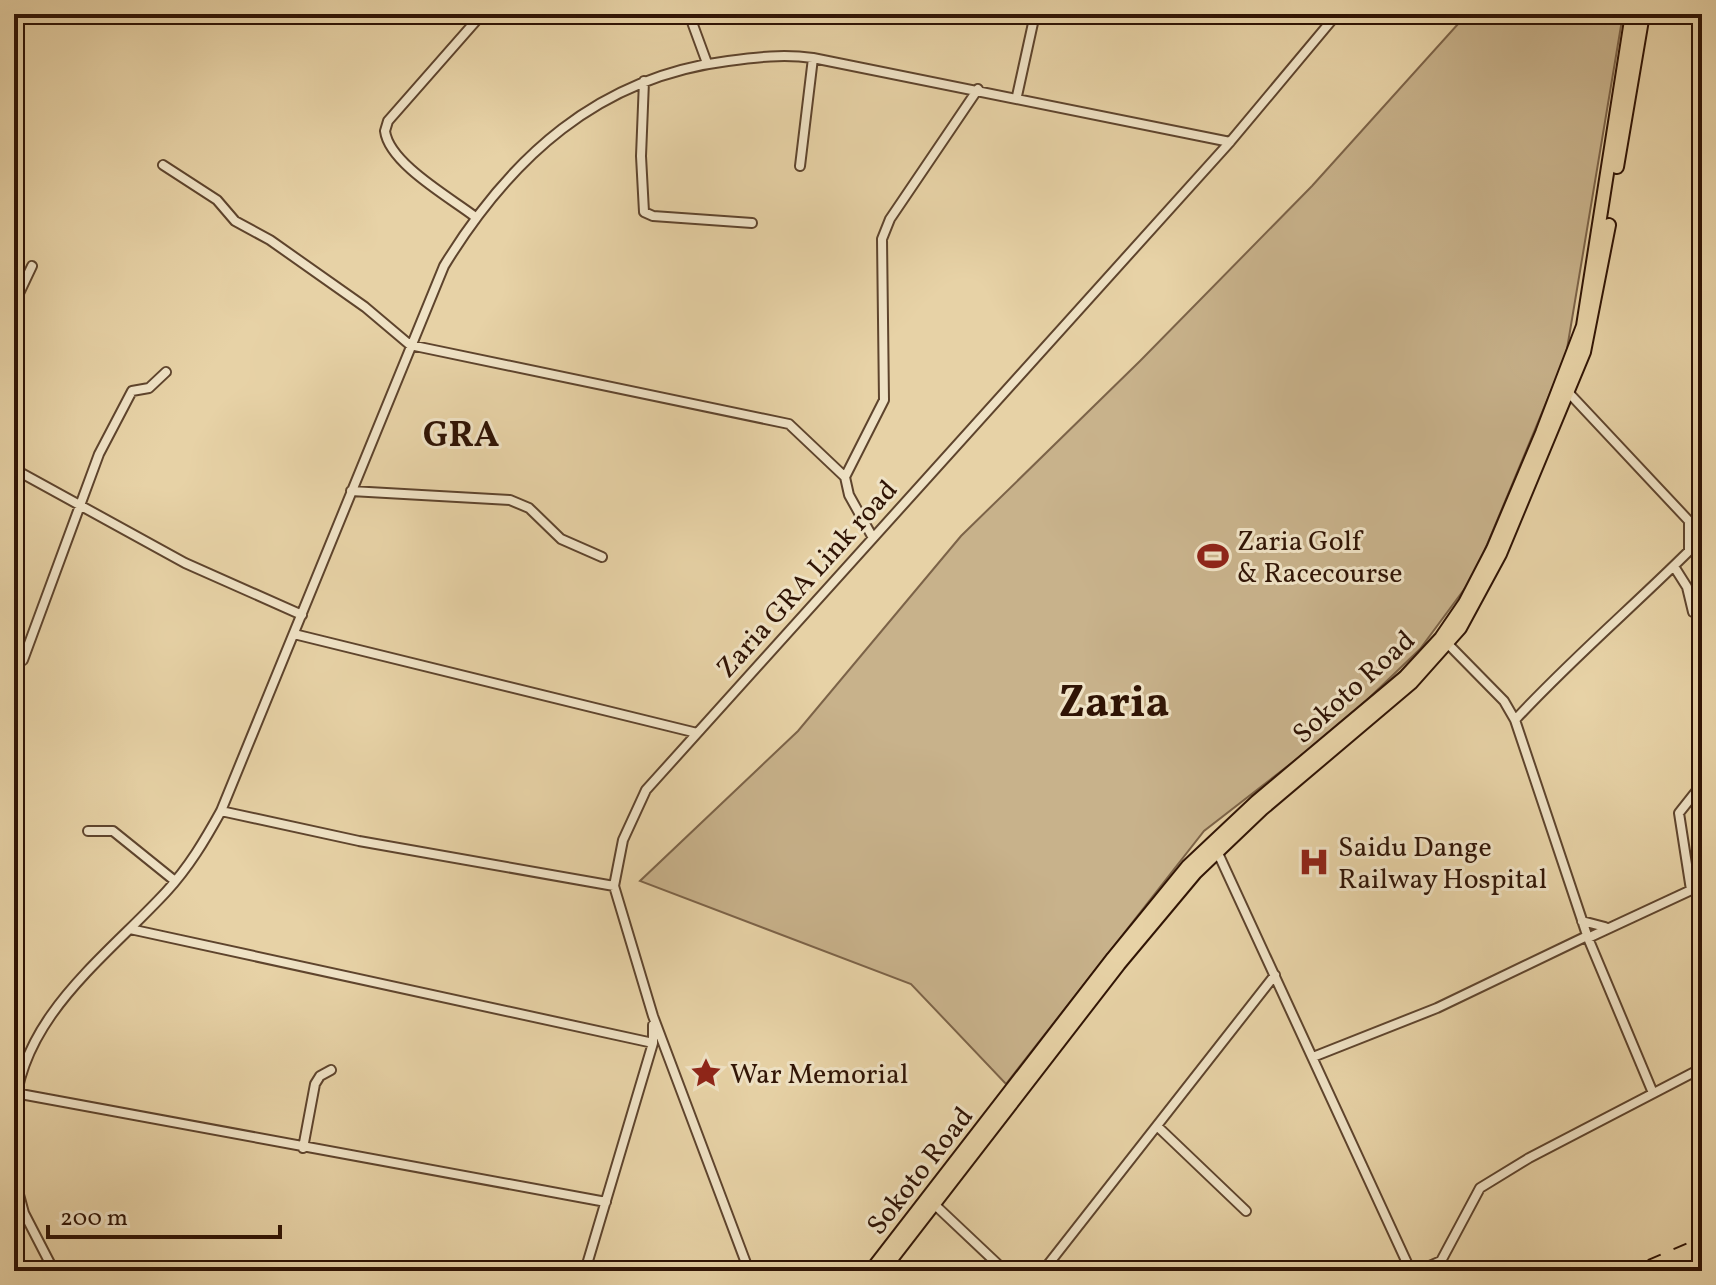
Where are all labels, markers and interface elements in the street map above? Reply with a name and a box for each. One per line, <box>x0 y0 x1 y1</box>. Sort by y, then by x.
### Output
district label: GRA <box>423 412 499 462</box>
street label: Zaria GRA Link road <box>708 472 907 687</box>
place label: Zaria Golf & Racecourse <box>1237 523 1402 594</box>
sports icon: Zaria Golf & Racecourse <box>1196 539 1230 573</box>
street label: Sokoto Road <box>1285 622 1425 754</box>
district label: Zaria <box>1058 674 1170 735</box>
place label: Saidu Dange Railway Hospital <box>1338 829 1547 900</box>
hospital icon: Saidu Dange Railway Hospital <box>1297 845 1331 879</box>
place icon: War Memorial <box>689 1056 723 1090</box>
place label: War Memorial <box>730 1056 908 1095</box>
street label: Sokoto Road <box>858 1099 983 1244</box>
scale bar <box>48 1189 280 1239</box>
text: 200 m <box>60 1202 128 1236</box>

